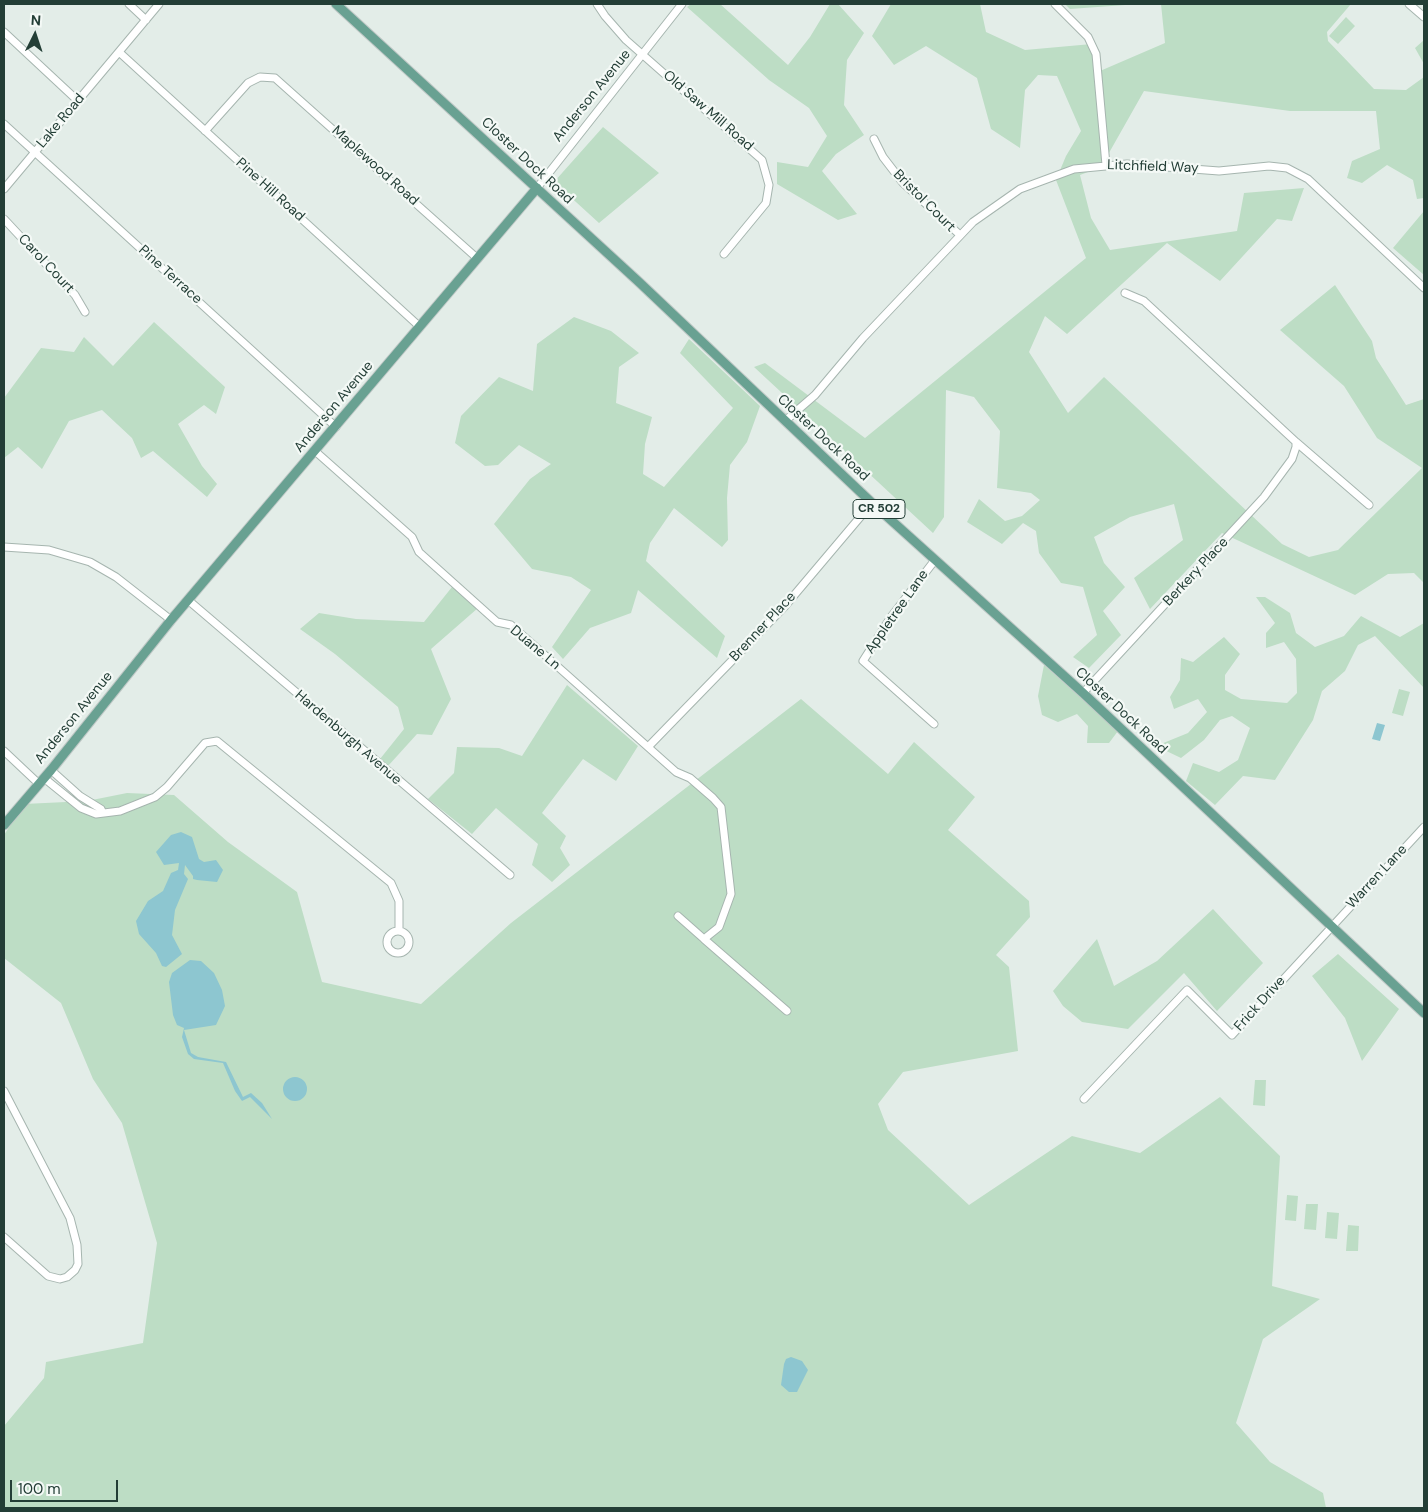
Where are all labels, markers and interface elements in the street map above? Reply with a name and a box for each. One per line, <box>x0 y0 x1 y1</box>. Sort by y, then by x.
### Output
north arrow <box>10 10 60 60</box>
text: N <box>30 11 42 29</box>
street label: Anderson Avenue <box>550 46 634 146</box>
street label: Old Saw Mill Road <box>659 67 757 155</box>
street label: Lake Road <box>33 90 89 152</box>
street label: Closter Dock Road <box>478 114 576 208</box>
street label: Maplewood Road <box>328 123 422 209</box>
street label: Pine Hill Road <box>232 155 308 225</box>
street label: Litchfield Way <box>1107 157 1199 177</box>
street label: Bristol Court <box>889 166 959 236</box>
street label: Carol Court <box>14 231 78 297</box>
street label: Pine Terrace <box>135 242 205 308</box>
street label: Anderson Avenue <box>291 358 377 456</box>
street label: Closter Dock Road <box>774 391 872 485</box>
road number: CR 502 <box>853 499 905 518</box>
street label: Berkery Place <box>1160 534 1232 610</box>
street label: Appletree Lane <box>862 567 932 657</box>
street label: Brenner Place <box>726 589 800 665</box>
street label: Duane Ln <box>506 622 564 674</box>
street label: Closter Dock Road <box>1072 664 1170 758</box>
street label: Anderson Avenue <box>32 668 116 768</box>
street label: Hardenburgh Avenue <box>291 687 405 789</box>
street label: Warren Lane <box>1343 842 1411 912</box>
street label: Frick Drive <box>1231 973 1289 1035</box>
scale bar <box>12 1470 120 1502</box>
text: 100 m <box>18 1479 61 1499</box>

